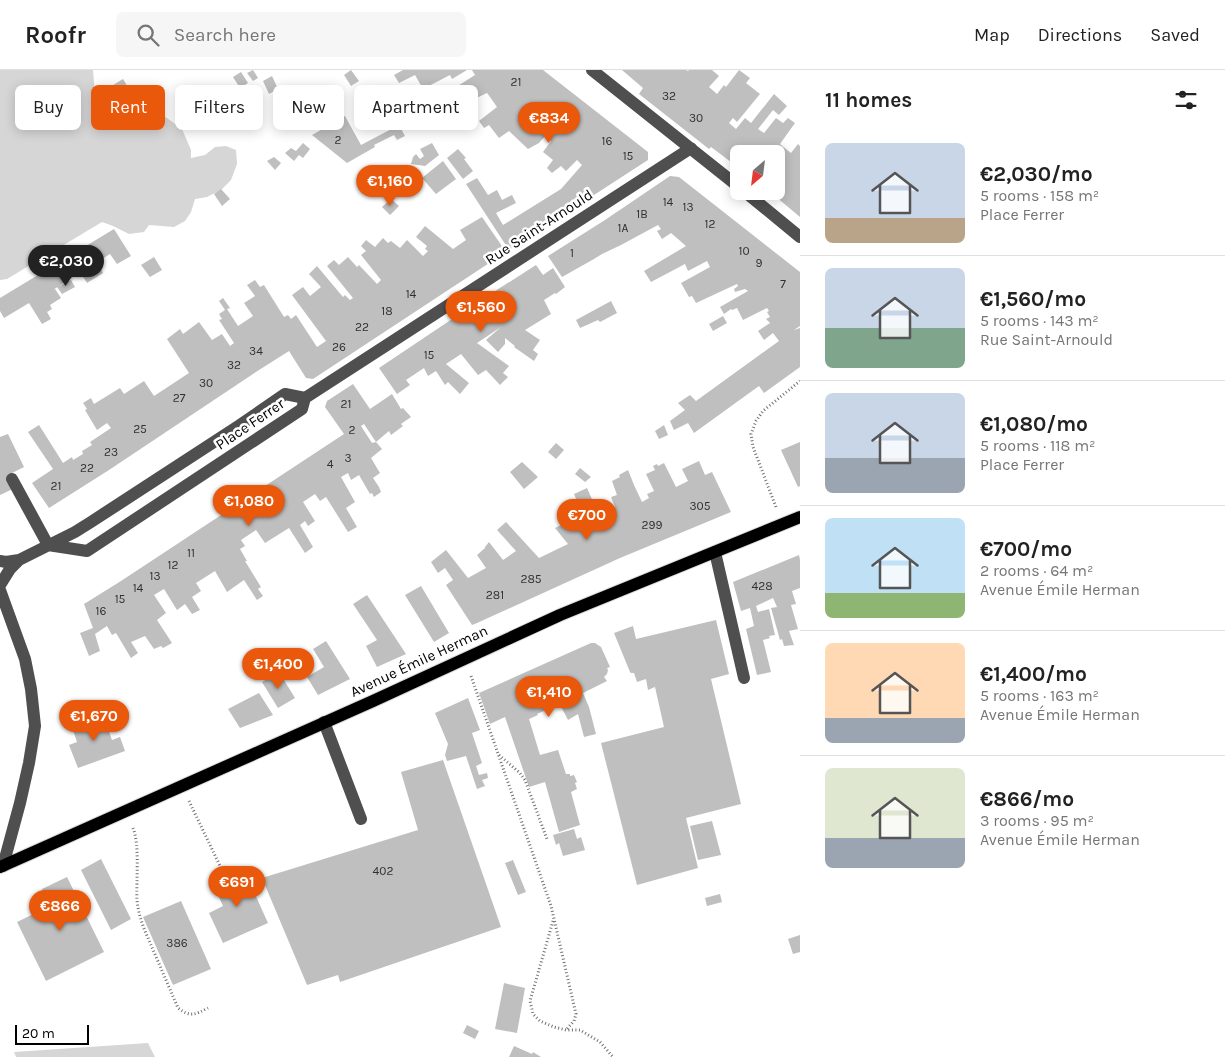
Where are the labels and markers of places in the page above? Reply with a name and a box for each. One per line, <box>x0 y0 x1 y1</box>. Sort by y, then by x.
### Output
pin: €834 <box>519 102 579 144</box>
pin: €1,160 <box>349 164 431 207</box>
pin: €2,030 <box>25 244 107 287</box>
pin: €1,560 <box>440 290 522 333</box>
pin: €1,080 <box>208 484 290 527</box>
pin: €700 <box>557 498 617 541</box>
pin: €1,400 <box>237 648 319 690</box>
pin: €1,410 <box>508 676 590 718</box>
pin: €1,670 <box>53 700 135 742</box>
pin: €691 <box>207 866 267 908</box>
pin: €866 <box>30 890 90 932</box>

